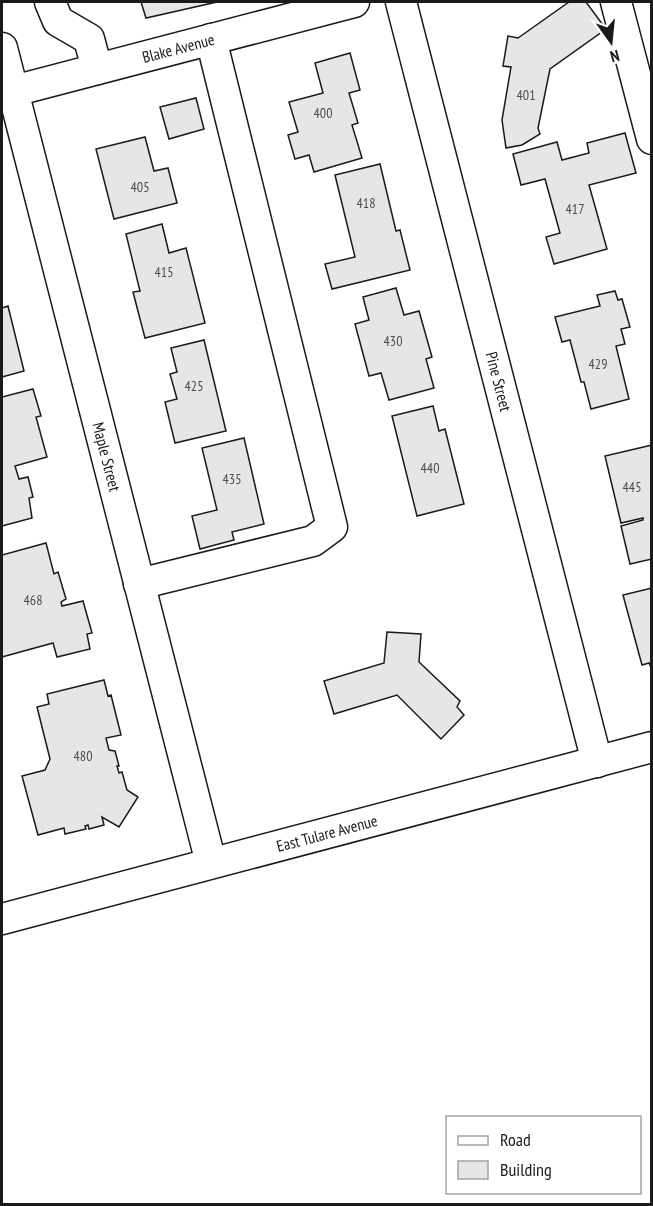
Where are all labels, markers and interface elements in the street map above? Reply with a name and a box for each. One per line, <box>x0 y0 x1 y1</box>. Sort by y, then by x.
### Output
north arrow <box>581 12 641 72</box>
street label: Blake Avenue <box>140 29 216 67</box>
text: N <box>608 46 622 67</box>
house number: 401 <box>517 86 535 104</box>
house number: 400 <box>314 104 332 122</box>
house number: 405 <box>131 178 149 196</box>
house number: 418 <box>357 194 375 212</box>
house number: 417 <box>566 200 584 218</box>
house number: 415 <box>155 263 173 281</box>
house number: 430 <box>384 332 402 350</box>
street label: Pine Street <box>482 350 516 414</box>
house number: 429 <box>589 355 607 373</box>
house number: 425 <box>185 377 203 395</box>
street label: Maple Street <box>88 420 125 494</box>
house number: 440 <box>421 459 439 477</box>
house number: 435 <box>223 470 241 488</box>
house number: 445 <box>623 478 641 496</box>
house number: 468 <box>24 591 42 609</box>
house number: 480 <box>74 747 92 765</box>
street label: East Tulare Avenue <box>274 810 379 856</box>
legend <box>446 1116 641 1194</box>
text: Road <box>500 1128 531 1151</box>
text: Building <box>500 1158 552 1181</box>

